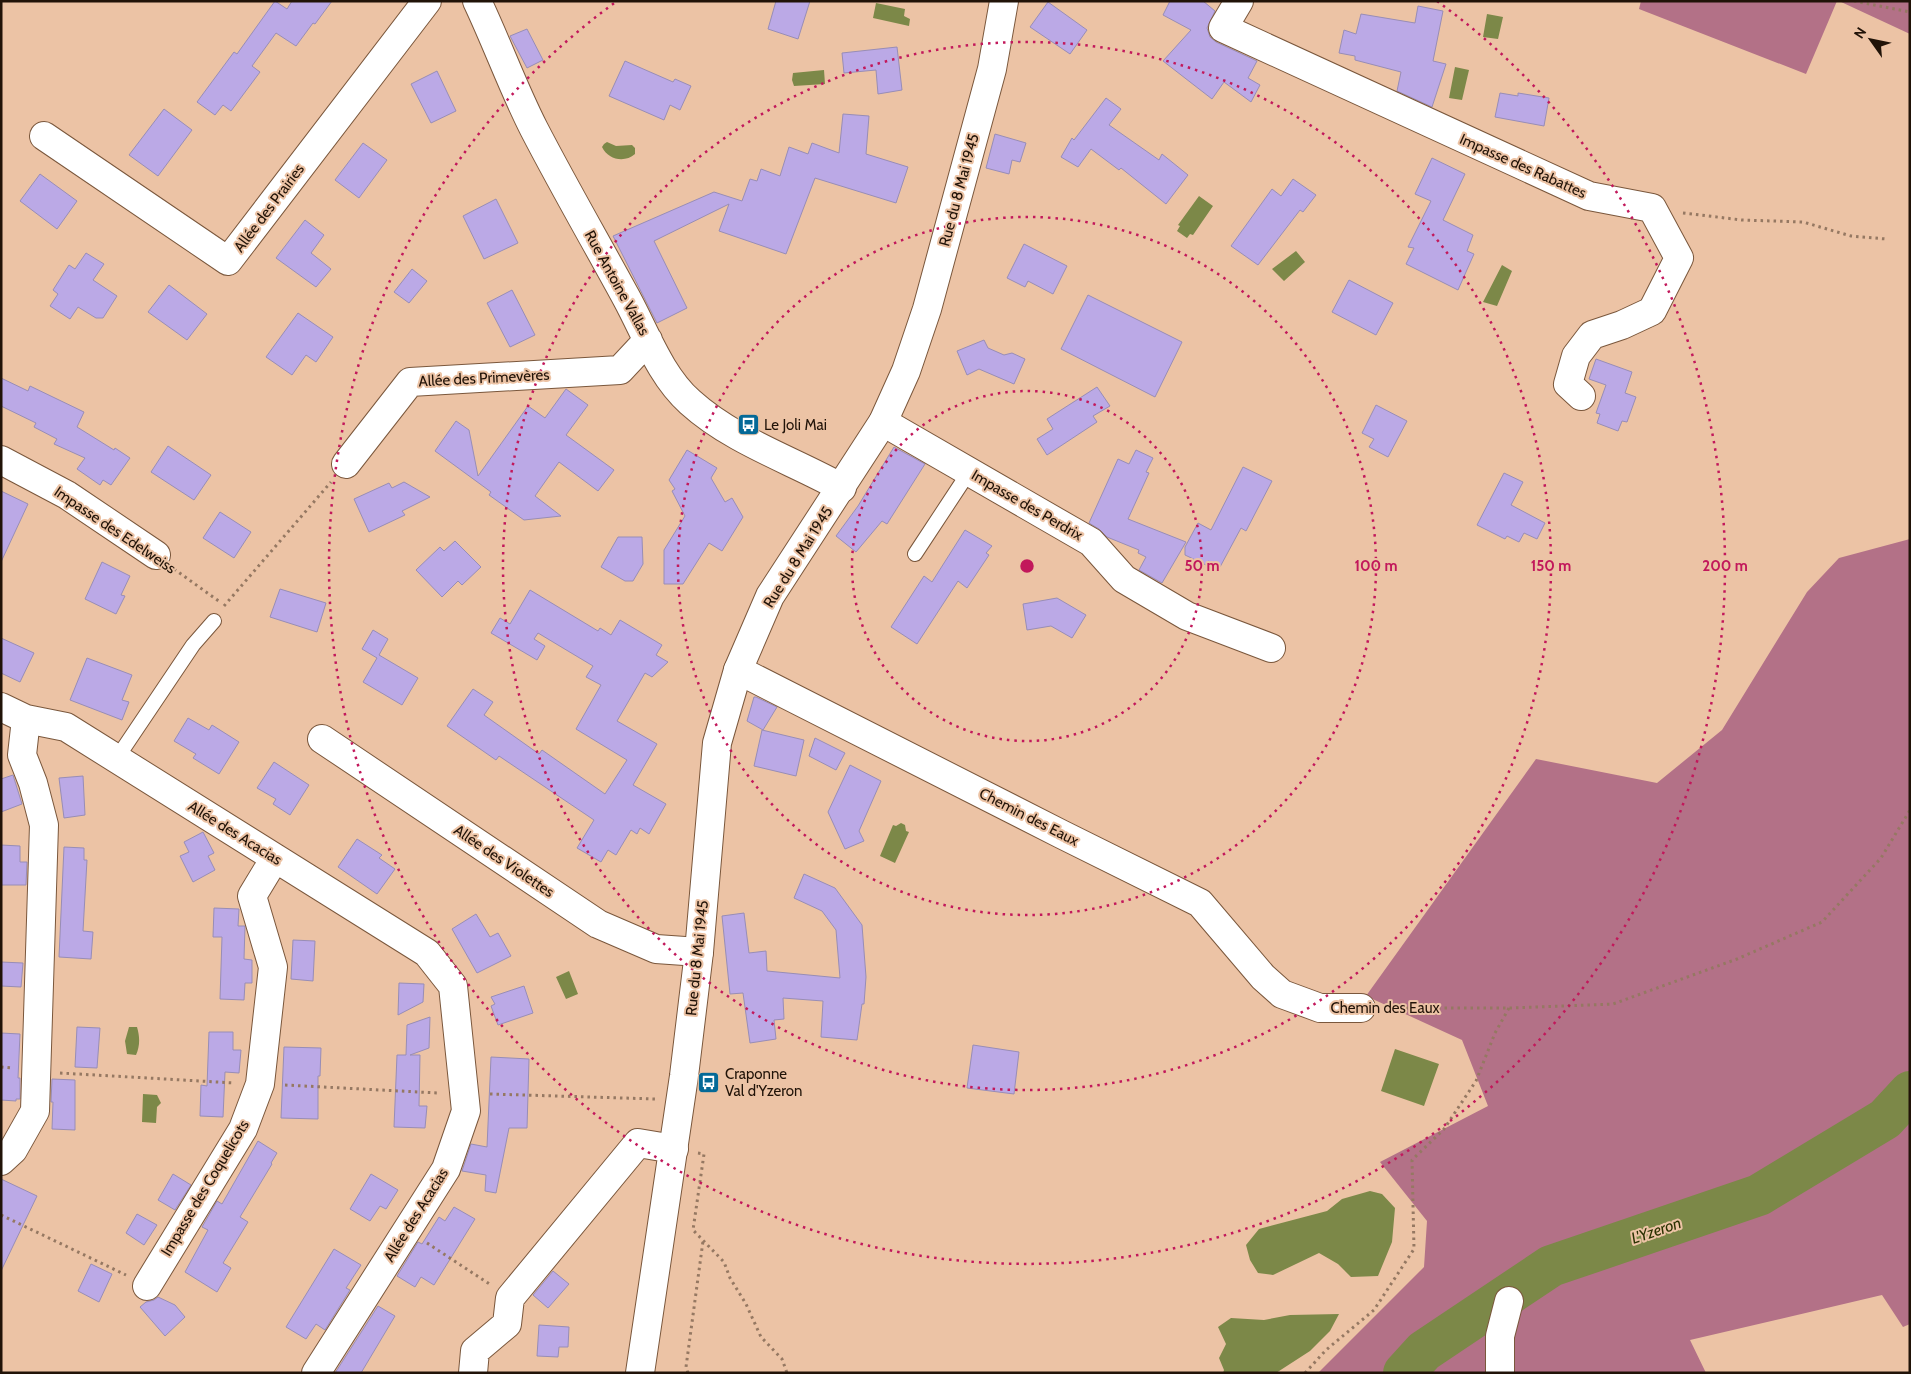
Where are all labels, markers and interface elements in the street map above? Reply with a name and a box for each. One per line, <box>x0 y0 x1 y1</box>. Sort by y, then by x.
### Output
north arrow <box>1846 15 1896 65</box>
text: N <box>1850 24 1870 42</box>
street label: Impasse des Rabattes <box>1457 130 1589 202</box>
street label: Rue du 8 Mai 1945 <box>935 132 983 248</box>
street label: Allée des Prairies <box>230 160 308 256</box>
street label: Rue Antoine Vallas <box>581 227 653 339</box>
street label: Allée des Primevères <box>418 366 550 390</box>
bus stop icon: Le Joli Mai <box>736 413 760 437</box>
place label: Le Joli Mai <box>764 416 827 434</box>
street label: Impasse des Perdrix <box>968 466 1086 544</box>
street label: Impasse des Edelweiss <box>51 483 179 577</box>
street label: Rue du 8 Mai 1945 <box>760 503 836 611</box>
centre of rings <box>1018 557 1036 575</box>
text: 50 m <box>1184 557 1220 575</box>
text: 100 m <box>1354 557 1398 575</box>
text: 150 m <box>1531 557 1571 575</box>
text: 200 m <box>1702 557 1748 575</box>
street label: Chemin des Eaux <box>976 784 1082 850</box>
street label: Allée des Acacias <box>185 797 285 869</box>
street label: Allée des Violettes <box>451 821 557 901</box>
street label: Rue du 8 Mai 1945 <box>682 899 712 1017</box>
street label: Chemin des Eaux <box>1330 999 1440 1017</box>
place label: Craponne Val d'Yzeron <box>725 1065 802 1100</box>
bus stop icon: Craponne Val d'Yzeron <box>697 1071 721 1095</box>
street label: Impasse des Coquelicots <box>157 1117 253 1259</box>
street label: Allée des Acacias <box>380 1165 452 1265</box>
water label: L'Yzeron <box>1629 1213 1684 1248</box>

